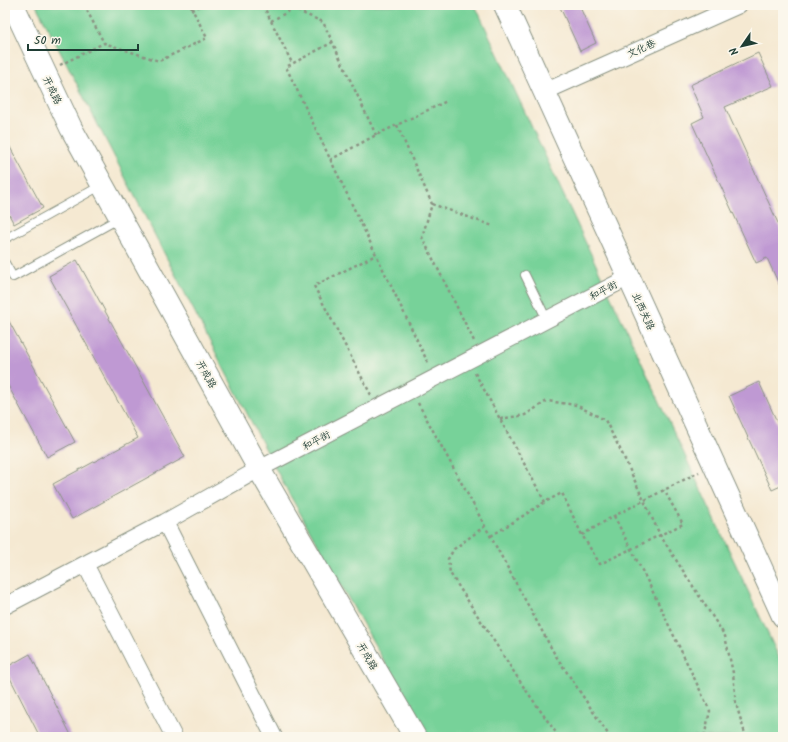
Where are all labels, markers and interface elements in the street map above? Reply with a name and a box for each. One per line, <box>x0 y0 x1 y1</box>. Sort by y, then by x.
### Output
scale bar <box>28 26 138 52</box>
north arrow <box>722 26 762 66</box>
text: 50 m <box>34 31 61 50</box>
street label: 文化巷 <box>624 35 659 62</box>
text: N <box>725 43 744 59</box>
street label: 开成路 <box>38 73 66 107</box>
street label: 和平街 <box>586 277 620 305</box>
street label: 北西关路 <box>627 290 659 333</box>
street label: 开成路 <box>192 357 220 391</box>
street label: 和平街 <box>299 427 333 455</box>
street label: 开成路 <box>353 640 382 673</box>

